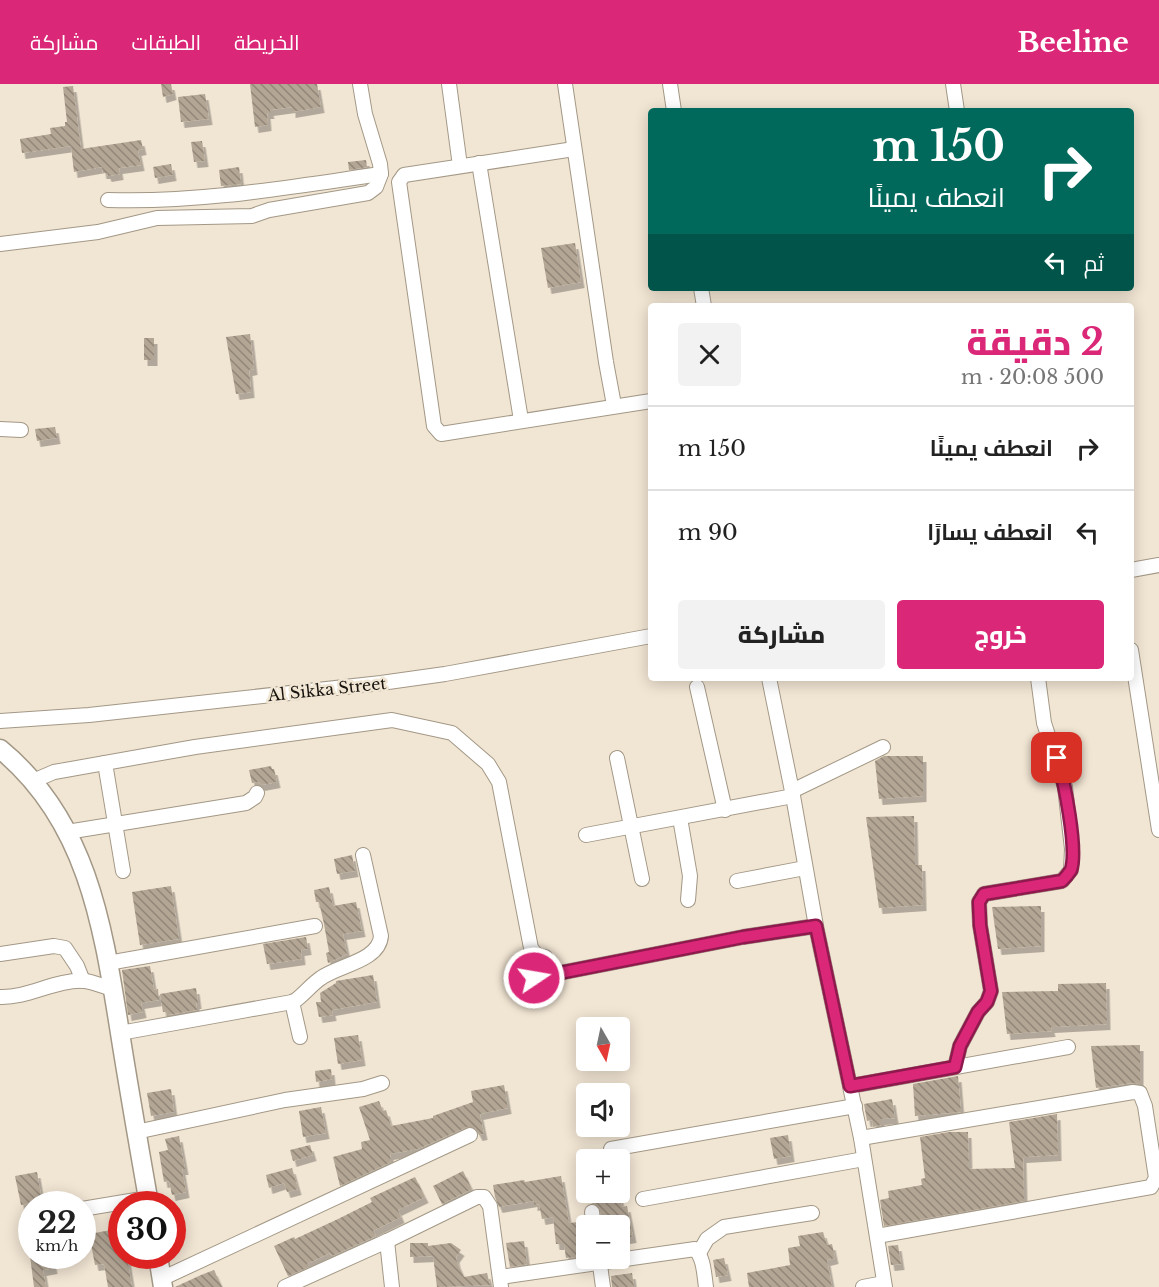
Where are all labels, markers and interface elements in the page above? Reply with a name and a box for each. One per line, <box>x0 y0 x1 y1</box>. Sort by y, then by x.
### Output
text: Beeline <box>1017 25 1129 60</box>
text: مشاركة <box>30 30 99 56</box>
text: الطبقات <box>132 30 201 56</box>
text: الخريطة <box>234 30 300 56</box>
text: 150 m <box>872 120 1005 172</box>
icon: right <box>1026 132 1104 210</box>
text: انعطف يمينًا <box>868 181 1005 214</box>
icon: left <box>1039 246 1072 279</box>
text: ثم <box>1084 250 1104 277</box>
text: 2 دقيقة <box>966 320 1104 365</box>
button: close <box>678 323 741 386</box>
text: 500 m · 20:08 <box>961 365 1104 389</box>
icon: right <box>1071 432 1104 465</box>
text: 150 m <box>678 435 746 462</box>
text: انعطف يمينًا <box>930 435 1053 462</box>
icon: left <box>1071 516 1104 549</box>
text: 90 m <box>678 519 738 546</box>
text: انعطف يسارًا <box>927 519 1053 546</box>
button: مشاركة <box>678 600 885 669</box>
button: خروج <box>897 600 1104 669</box>
street label: Al Sikka Street <box>266 673 387 705</box>
pin <box>1031 732 1082 783</box>
icon: arrive <box>1040 741 1073 774</box>
position arrow <box>502 946 566 1010</box>
north arrow <box>576 1017 630 1071</box>
map controls <box>576 1017 630 1269</box>
button: sound <box>576 1083 630 1137</box>
button: + <box>576 1149 630 1203</box>
speed limit sign: 30 <box>108 1191 186 1269</box>
text: 22 <box>37 1204 77 1241</box>
button: − <box>576 1215 630 1269</box>
text: km/h <box>36 1236 78 1255</box>

